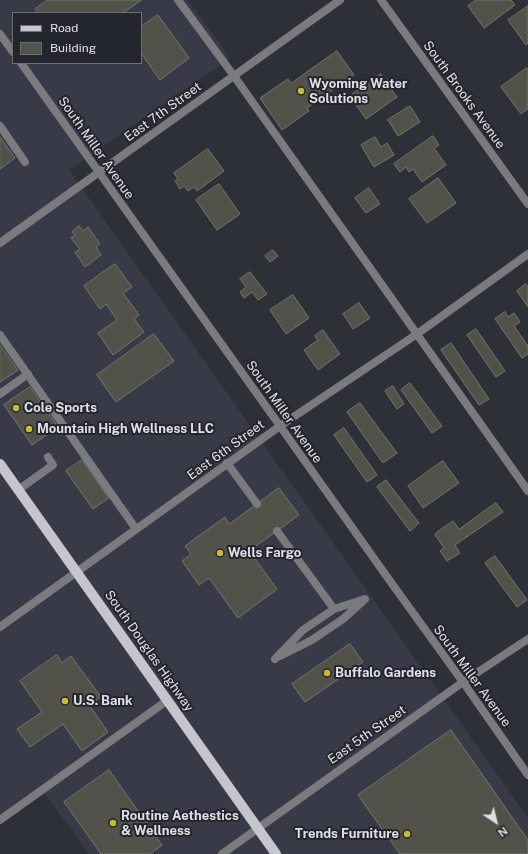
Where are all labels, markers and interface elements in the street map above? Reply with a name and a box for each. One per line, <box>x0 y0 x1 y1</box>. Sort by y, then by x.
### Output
legend <box>12 12 142 64</box>
text: Road <box>50 21 78 35</box>
street label: South Brooks Avenue <box>420 38 508 152</box>
text: Building <box>50 41 96 55</box>
place label: Wyoming Water Solutions <box>309 76 407 107</box>
street label: East 7th Street <box>122 79 204 145</box>
marker: Wyoming Water Solutions <box>296 86 306 96</box>
street label: South Miller Avenue <box>55 94 137 202</box>
street label: South Miller Avenue <box>243 358 325 466</box>
place label: Cole Sports <box>24 400 97 416</box>
marker: Cole Sports <box>11 403 21 413</box>
street label: East 6th Street <box>184 417 268 483</box>
place label: Mountain High Wellness LLC <box>37 421 214 437</box>
marker: Mountain High Wellness LLC <box>24 424 34 434</box>
place label: Wells Fargo <box>228 545 301 561</box>
marker: Wells Fargo <box>215 548 225 558</box>
street label: South Douglas Highway <box>101 587 197 715</box>
street label: South Miller Avenue <box>430 622 514 730</box>
place label: Buffalo Gardens <box>335 665 436 681</box>
marker: Buffalo Gardens <box>322 668 332 678</box>
place label: U.S. Bank <box>73 693 133 709</box>
marker: U.S. Bank <box>60 696 70 706</box>
street label: East 5th Street <box>325 702 409 768</box>
north arrow <box>476 802 516 842</box>
place label: Routine Aethestics & Wellness <box>121 808 239 839</box>
marker: Routine Aethestics & Wellness <box>108 818 118 828</box>
text: N <box>496 824 510 839</box>
place label: Trends Furniture <box>295 826 399 842</box>
marker: Trends Furniture <box>402 829 412 839</box>

